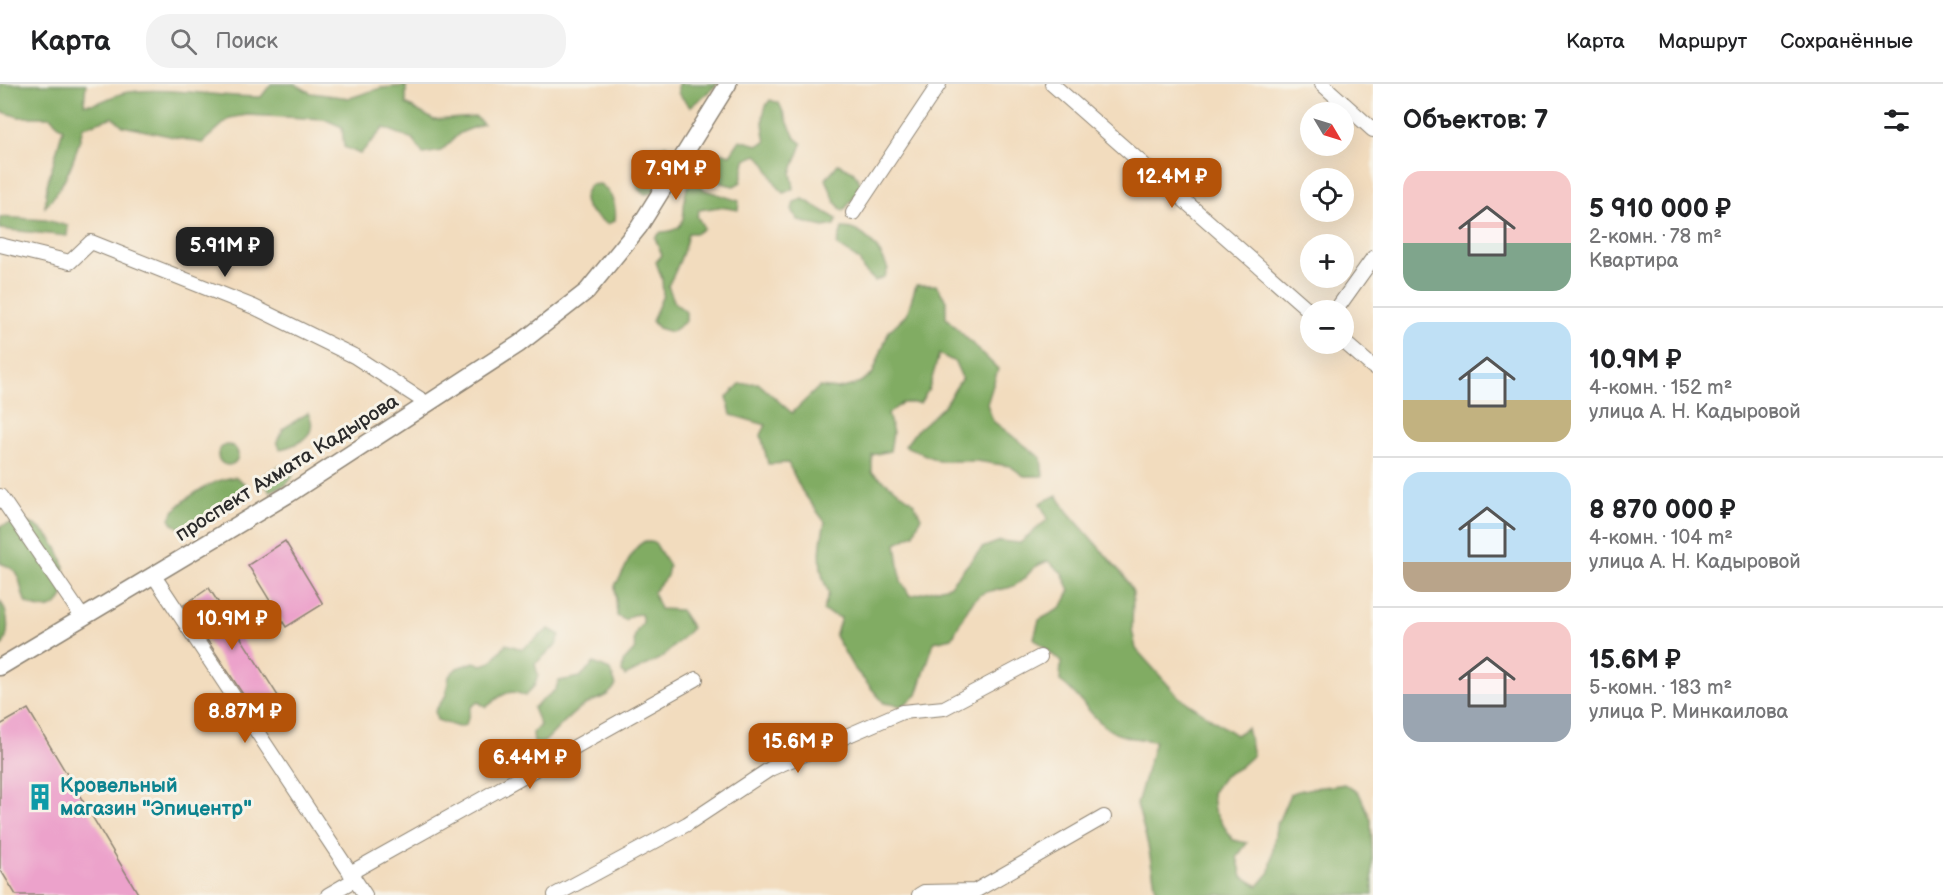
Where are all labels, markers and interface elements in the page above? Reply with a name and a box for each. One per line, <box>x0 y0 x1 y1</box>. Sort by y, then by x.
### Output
search box <box>146 14 566 68</box>
text: Карта <box>30 25 110 58</box>
icon: search <box>167 25 200 58</box>
text: Поиск <box>215 28 278 55</box>
text: Карта <box>1566 29 1625 54</box>
text: Маршрут <box>1658 29 1747 54</box>
text: Сохранённые <box>1780 29 1913 54</box>
north arrow <box>1300 102 1354 156</box>
map controls <box>1300 102 1354 354</box>
icon: filters <box>1880 104 1913 137</box>
text: Объектов: 7 <box>1403 105 1548 136</box>
pin: 7.9M ₽ <box>627 150 725 201</box>
text: 7.9M ₽ <box>645 157 707 181</box>
pin: 12.4M ₽ <box>1117 158 1227 209</box>
text: 12.4M ₽ <box>1137 165 1207 189</box>
button: locate <box>1300 168 1354 222</box>
text: 5 910 000 ₽ <box>1589 194 1731 225</box>
icon: home <box>1451 195 1523 267</box>
text: 2-комн. · 78 m² <box>1589 225 1722 249</box>
pin: 5.91M ₽ <box>170 227 280 278</box>
text: 5.91M ₽ <box>190 234 260 258</box>
button: + <box>1300 234 1354 288</box>
text: Квартира <box>1589 249 1679 273</box>
button: − <box>1300 300 1354 354</box>
text: 10.9M ₽ <box>1589 345 1682 376</box>
icon: home <box>1451 346 1523 418</box>
text: 4-комн. · 152 m² <box>1589 376 1732 400</box>
street label: проспект Ахмата Кадырова <box>171 389 403 547</box>
text: улица А. Н. Кадыровой <box>1589 400 1801 424</box>
text: 8 870 000 ₽ <box>1589 495 1736 526</box>
icon: home <box>1451 496 1523 568</box>
text: 4-комн. · 104 m² <box>1589 526 1733 550</box>
text: улица А. Н. Кадыровой <box>1589 550 1801 574</box>
pin: 10.9M ₽ <box>177 600 287 651</box>
text: 10.9M ₽ <box>196 607 268 631</box>
text: 15.6M ₽ <box>1589 645 1681 676</box>
icon: home <box>1451 646 1523 718</box>
text: 5-комн. · 183 m² <box>1589 676 1732 700</box>
pin: 8.87M ₽ <box>190 693 300 744</box>
text: 8.87M ₽ <box>208 700 282 724</box>
text: улица Р. Минкаилова <box>1589 700 1788 724</box>
pin: 15.6M ₽ <box>743 723 853 774</box>
text: 15.6M ₽ <box>763 730 833 754</box>
pin: 6.44M ₽ <box>475 739 585 790</box>
text: 6.44M ₽ <box>493 746 567 770</box>
place label: Кровельный магазин "Эпицентр" <box>60 774 252 821</box>
building icon: Кровельный магазин "Эпицентр" <box>25 782 55 812</box>

